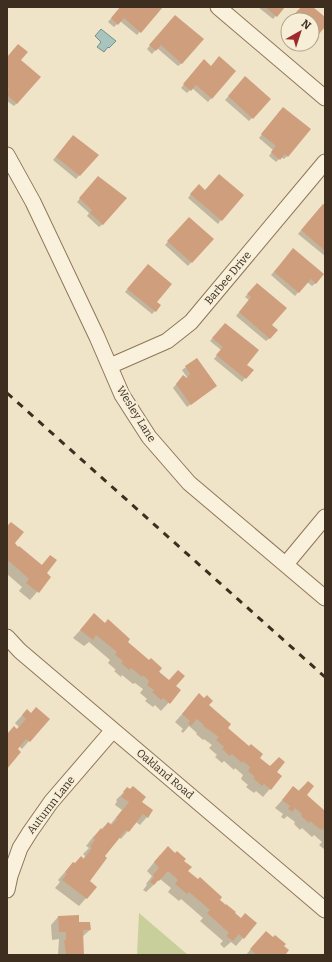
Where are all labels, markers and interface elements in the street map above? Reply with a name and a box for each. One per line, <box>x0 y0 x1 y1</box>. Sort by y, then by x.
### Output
north arrow <box>280 12 320 52</box>
text: N <box>299 17 314 33</box>
street label: Barbee Drive <box>202 249 254 307</box>
street label: Wesley Lane <box>114 384 158 444</box>
street label: Oakland Road <box>134 746 197 802</box>
street label: Autumn Lane <box>24 774 78 836</box>

